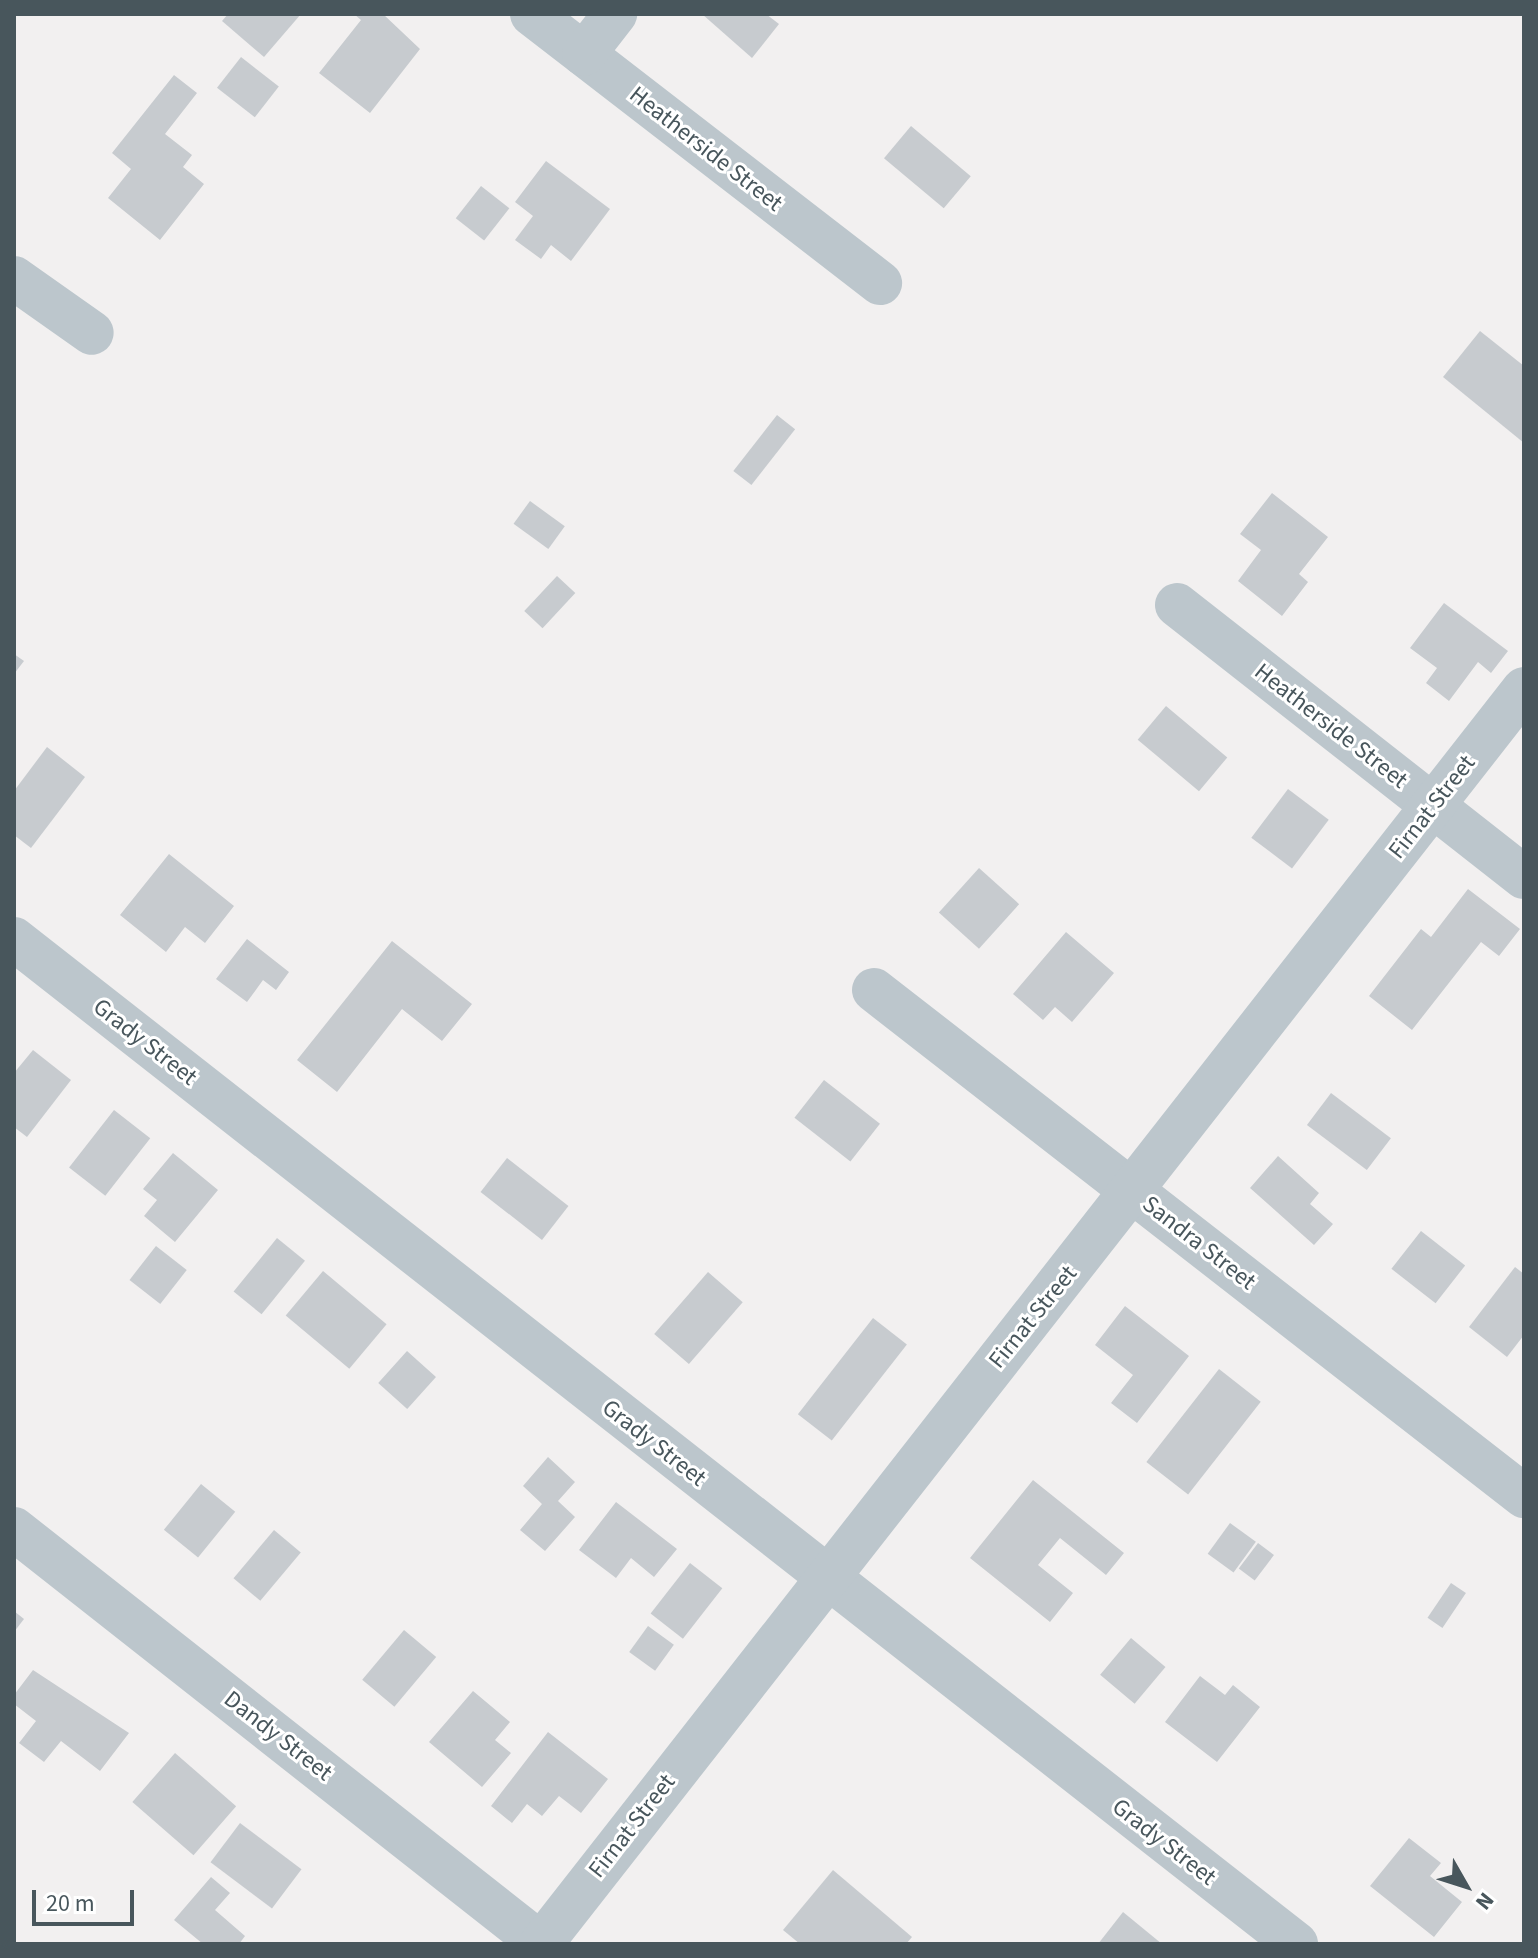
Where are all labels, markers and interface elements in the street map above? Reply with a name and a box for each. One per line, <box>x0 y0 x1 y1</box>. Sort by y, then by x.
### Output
street label: Heatherside Street <box>624 80 788 218</box>
street label: Heatherside Street <box>1249 657 1413 795</box>
street label: Firnat Street <box>1382 749 1482 865</box>
street label: Grady Street <box>87 992 203 1092</box>
street label: Sandra Street <box>1136 1190 1262 1296</box>
street label: Firnat Street <box>983 1260 1083 1374</box>
street label: Grady Street <box>596 1393 712 1493</box>
street label: Dandy Street <box>218 1685 338 1787</box>
street label: Firnat Street <box>582 1768 682 1884</box>
street label: Grady Street <box>1106 1792 1222 1892</box>
north arrow <box>1426 1846 1506 1926</box>
scale bar <box>36 1874 138 1924</box>
text: N <box>1468 1885 1502 1917</box>
text: 20 m <box>46 1886 95 1921</box>

